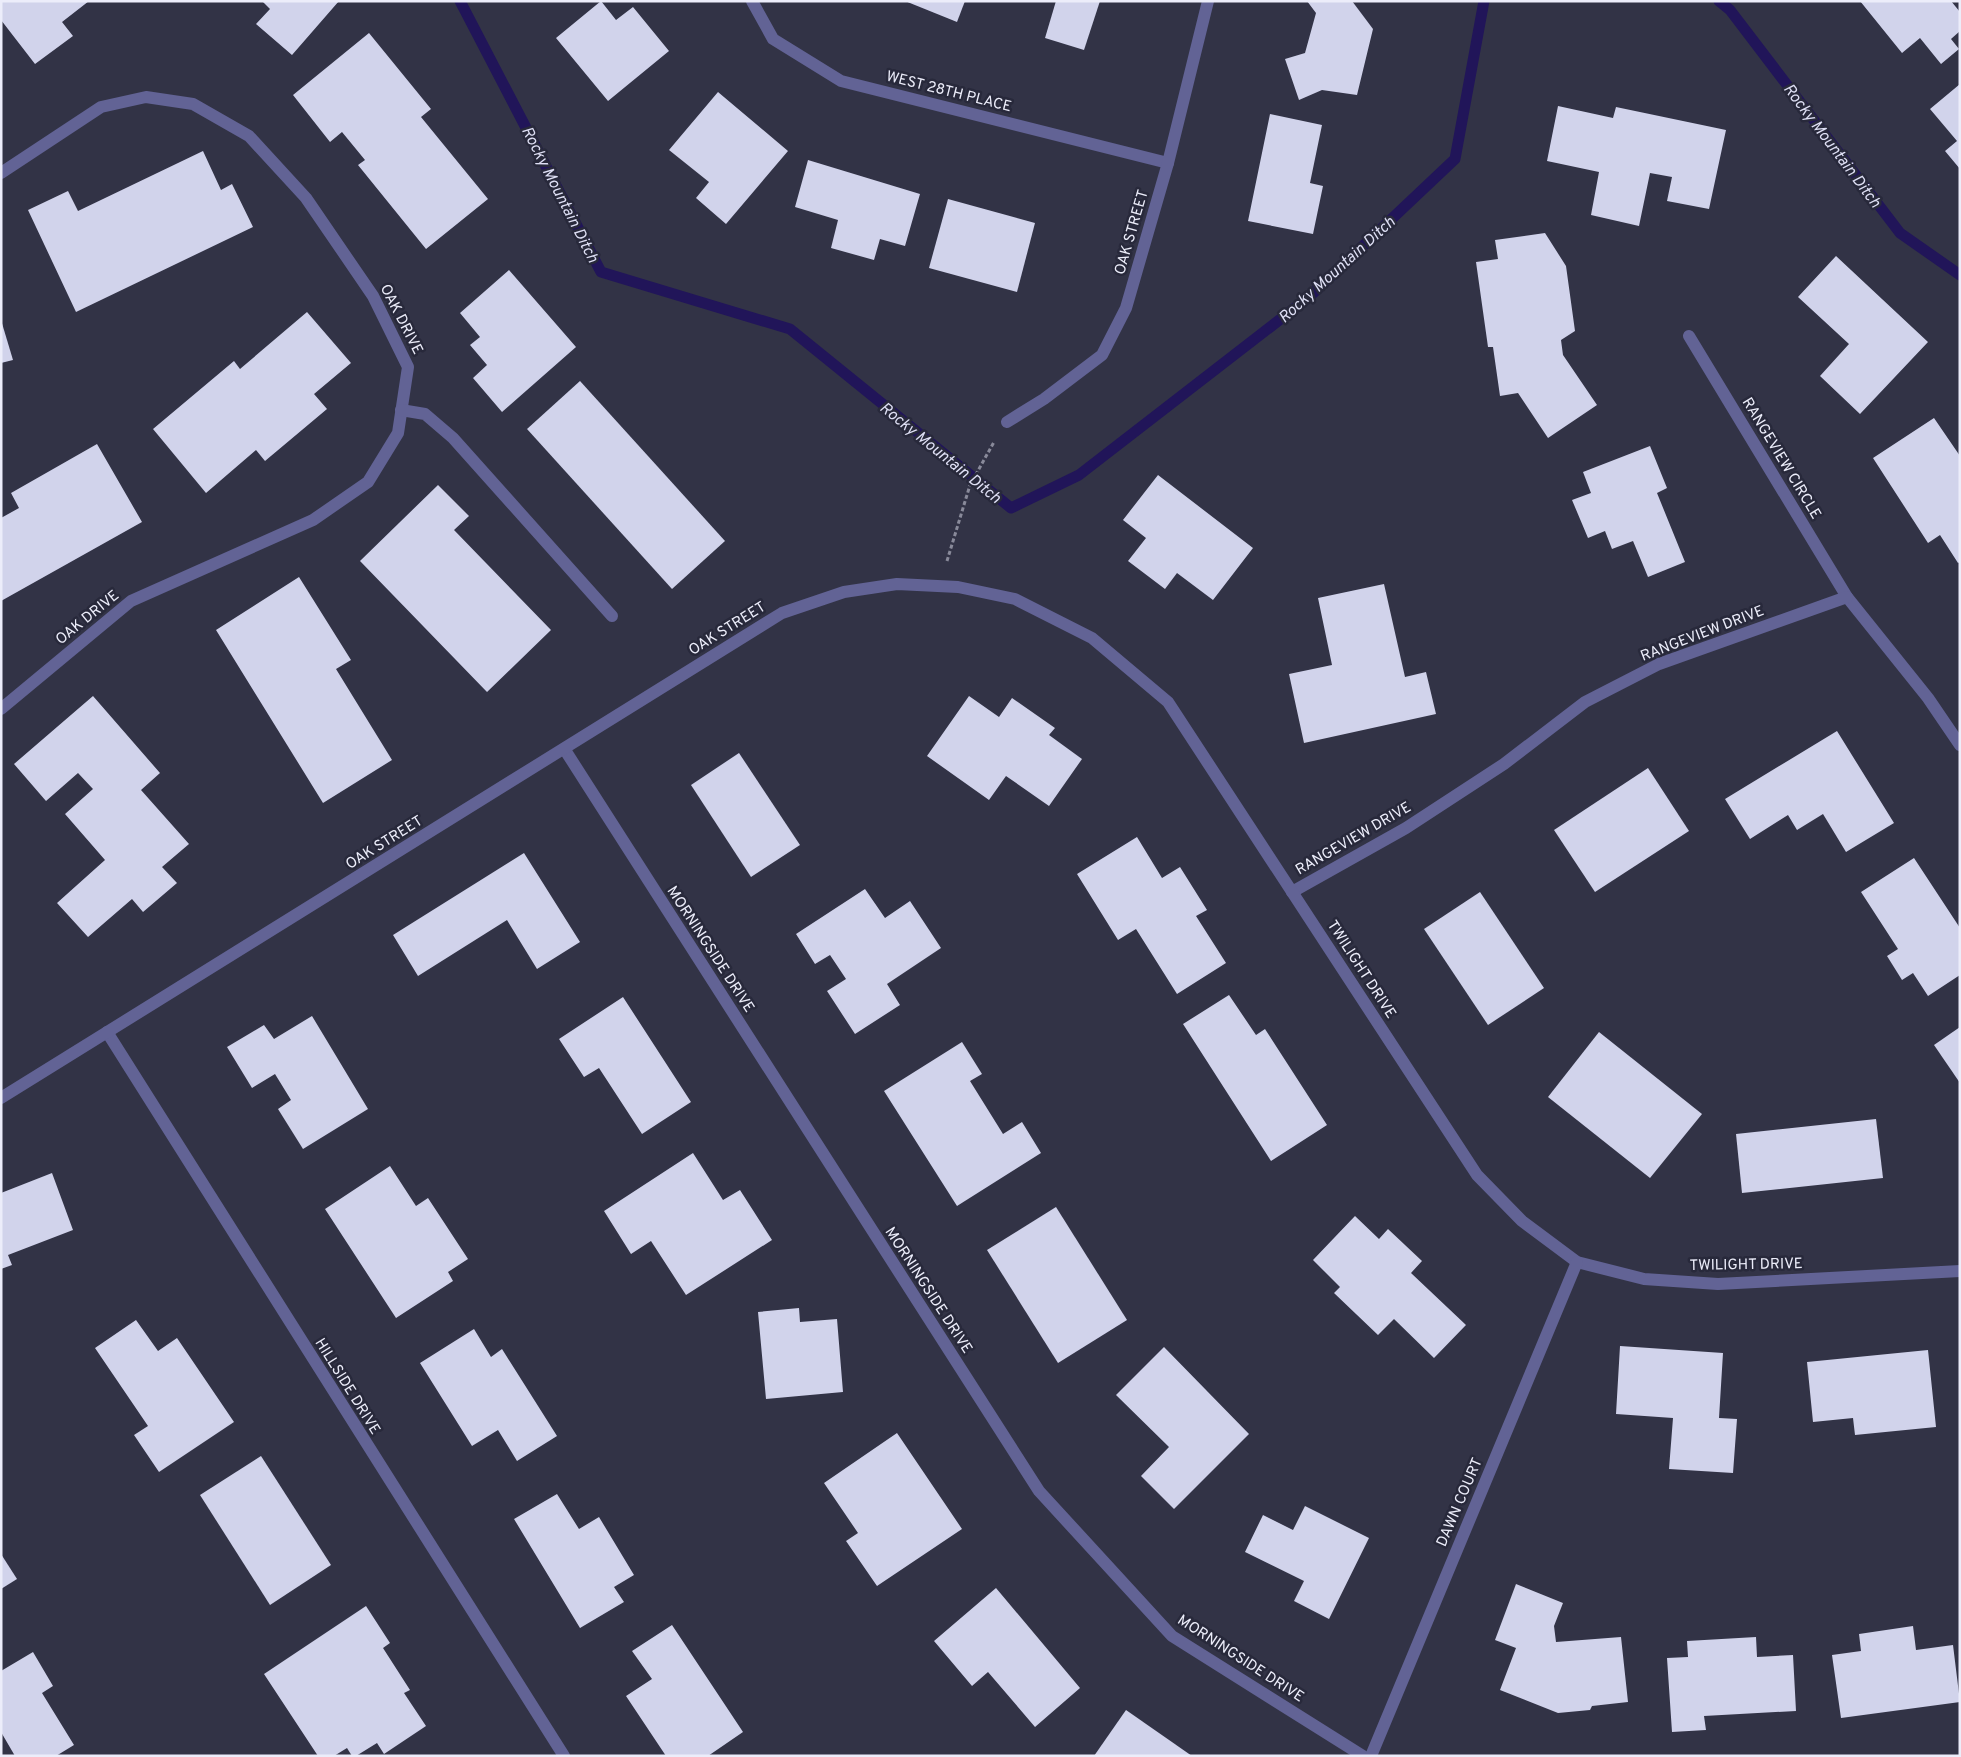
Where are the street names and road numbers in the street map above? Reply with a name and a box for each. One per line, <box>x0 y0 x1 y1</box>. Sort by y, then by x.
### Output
street label: WEST 28TH PLACE <box>884 68 1013 117</box>
street label: OAK STREET <box>1111 188 1154 277</box>
street label: OAK DRIVE <box>375 281 426 358</box>
street label: RANGEVIEW CIRCLE <box>1737 395 1824 523</box>
street label: OAK DRIVE <box>52 587 124 650</box>
street label: OAK STREET <box>686 598 770 661</box>
street label: RANGEVIEW DRIVE <box>1638 602 1767 667</box>
street label: RANGEVIEW DRIVE <box>1292 798 1415 880</box>
street label: OAK STREET <box>343 812 427 875</box>
street label: MORNINGSIDE DRIVE <box>662 883 758 1017</box>
street label: TWILIGHT DRIVE <box>1322 917 1400 1022</box>
street label: MORNINGSIDE DRIVE <box>880 1224 976 1358</box>
street label: TWILIGHT DRIVE <box>1689 1255 1803 1276</box>
street label: HILLSIDE DRIVE <box>310 1335 384 1438</box>
street label: DAWN COURT <box>1433 1455 1488 1550</box>
street label: MORNINGSIDE DRIVE <box>1173 1611 1307 1707</box>

